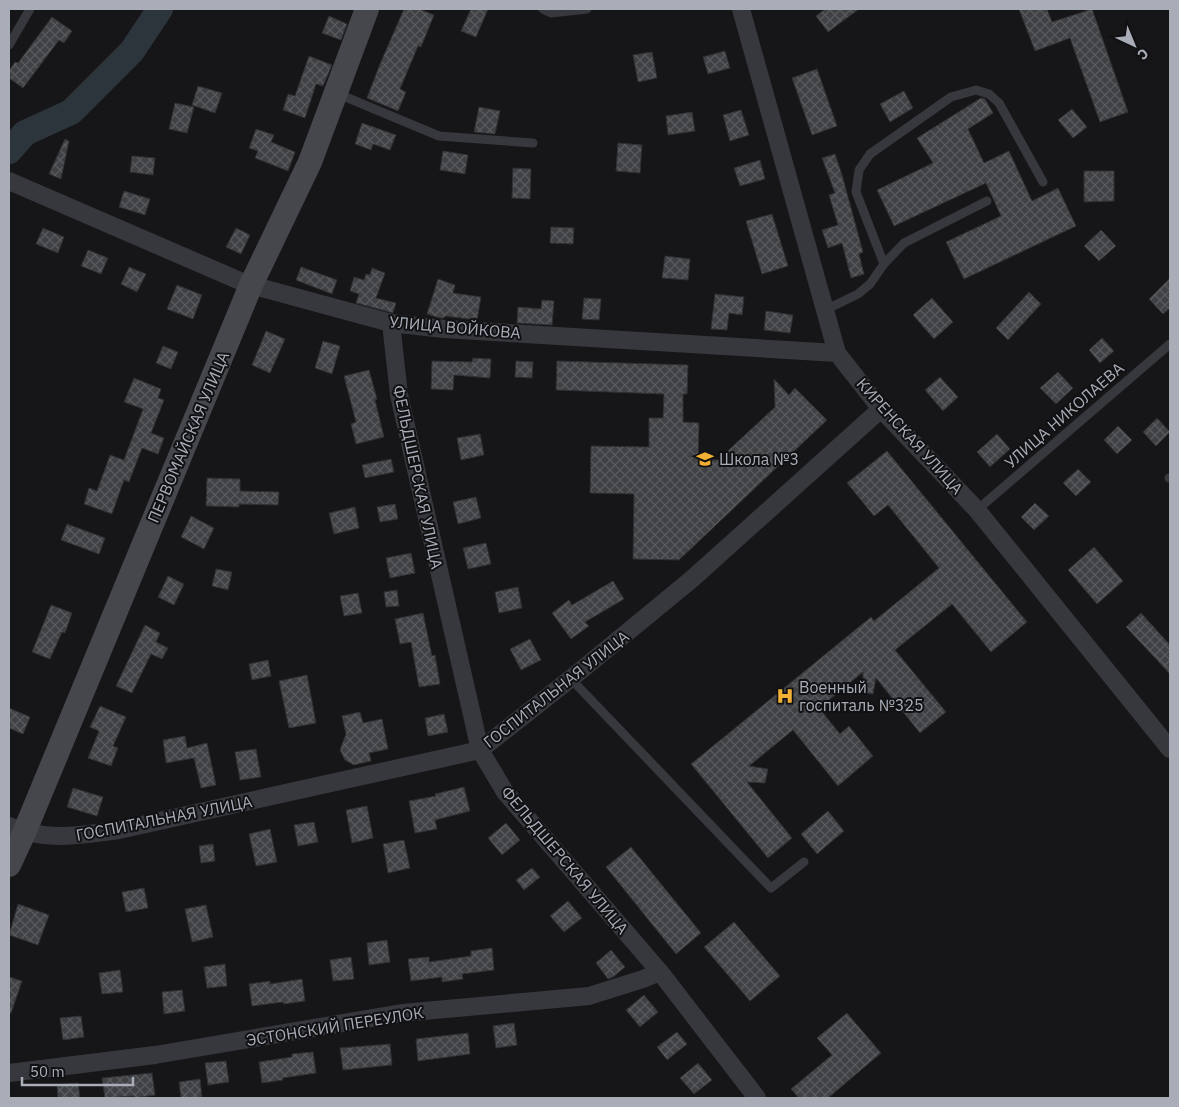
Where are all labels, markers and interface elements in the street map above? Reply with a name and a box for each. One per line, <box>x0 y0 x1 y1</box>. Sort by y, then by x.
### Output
north arrow <box>1109 20 1159 70</box>
text: С <box>1133 45 1153 64</box>
street label: УЛИЦА ВОЙКОВА <box>388 311 522 343</box>
street label: ПЕРВОМАЙСКАЯ УЛИЦА <box>143 348 233 526</box>
street label: УЛИЦА НИКОЛАЕВА <box>1000 358 1128 472</box>
street label: КИРЕНСКАЯ УЛИЦА <box>852 374 968 498</box>
street label: ФЕЛЬДШЕРСКАЯ УЛИЦА <box>389 383 447 571</box>
school or university icon: Школа №3 <box>695 449 715 469</box>
place label: Школа №3 <box>719 449 799 469</box>
street label: ГОСПИТАЛЬНАЯ УЛИЦА <box>479 626 633 752</box>
place label: Военный госпиталь №325 <box>799 677 924 715</box>
hospital icon: Военный госпиталь №325 <box>775 686 795 706</box>
street label: ФЕЛЬДШЕРСКАЯ УЛИЦА <box>497 782 633 938</box>
street label: ГОСПИТАЛЬНАЯ УЛИЦА <box>74 791 254 845</box>
street label: ЭСТОНСКИЙ ПЕРЕУЛОК <box>245 1002 425 1050</box>
scale bar <box>22 1054 134 1086</box>
text: 50 m <box>30 1062 65 1081</box>

